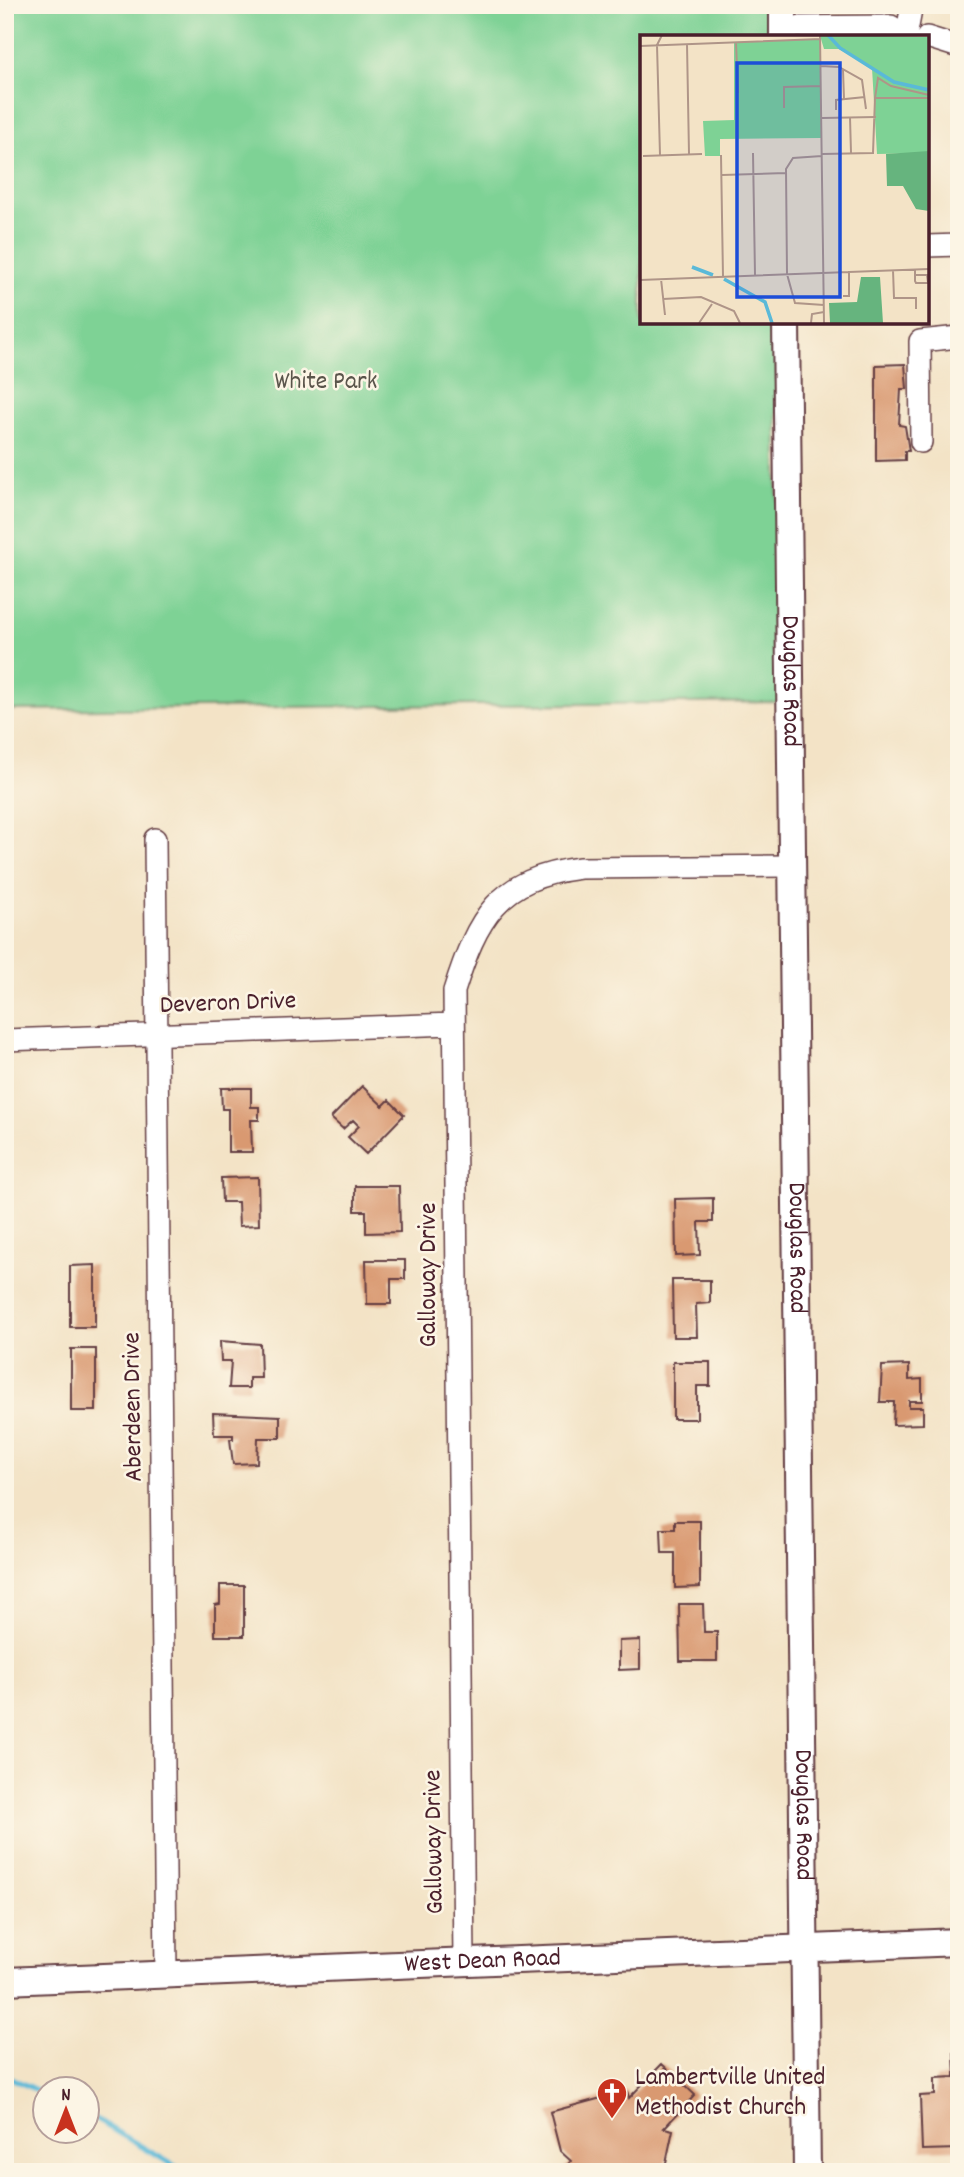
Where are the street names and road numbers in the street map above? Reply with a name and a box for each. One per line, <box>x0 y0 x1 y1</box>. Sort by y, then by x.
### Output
street label: Douglas Road <box>771 615 809 747</box>
street label: Deveron Drive <box>159 983 297 1025</box>
street label: Douglas Road <box>777 1182 816 1314</box>
street label: Galloway Drive <box>411 1203 448 1347</box>
street label: Aberdeen Drive <box>114 1332 154 1482</box>
street label: Douglas Road <box>784 1749 822 1881</box>
street label: Galloway Drive <box>415 1769 455 1915</box>
street label: West Dean Road <box>404 1940 562 1983</box>

